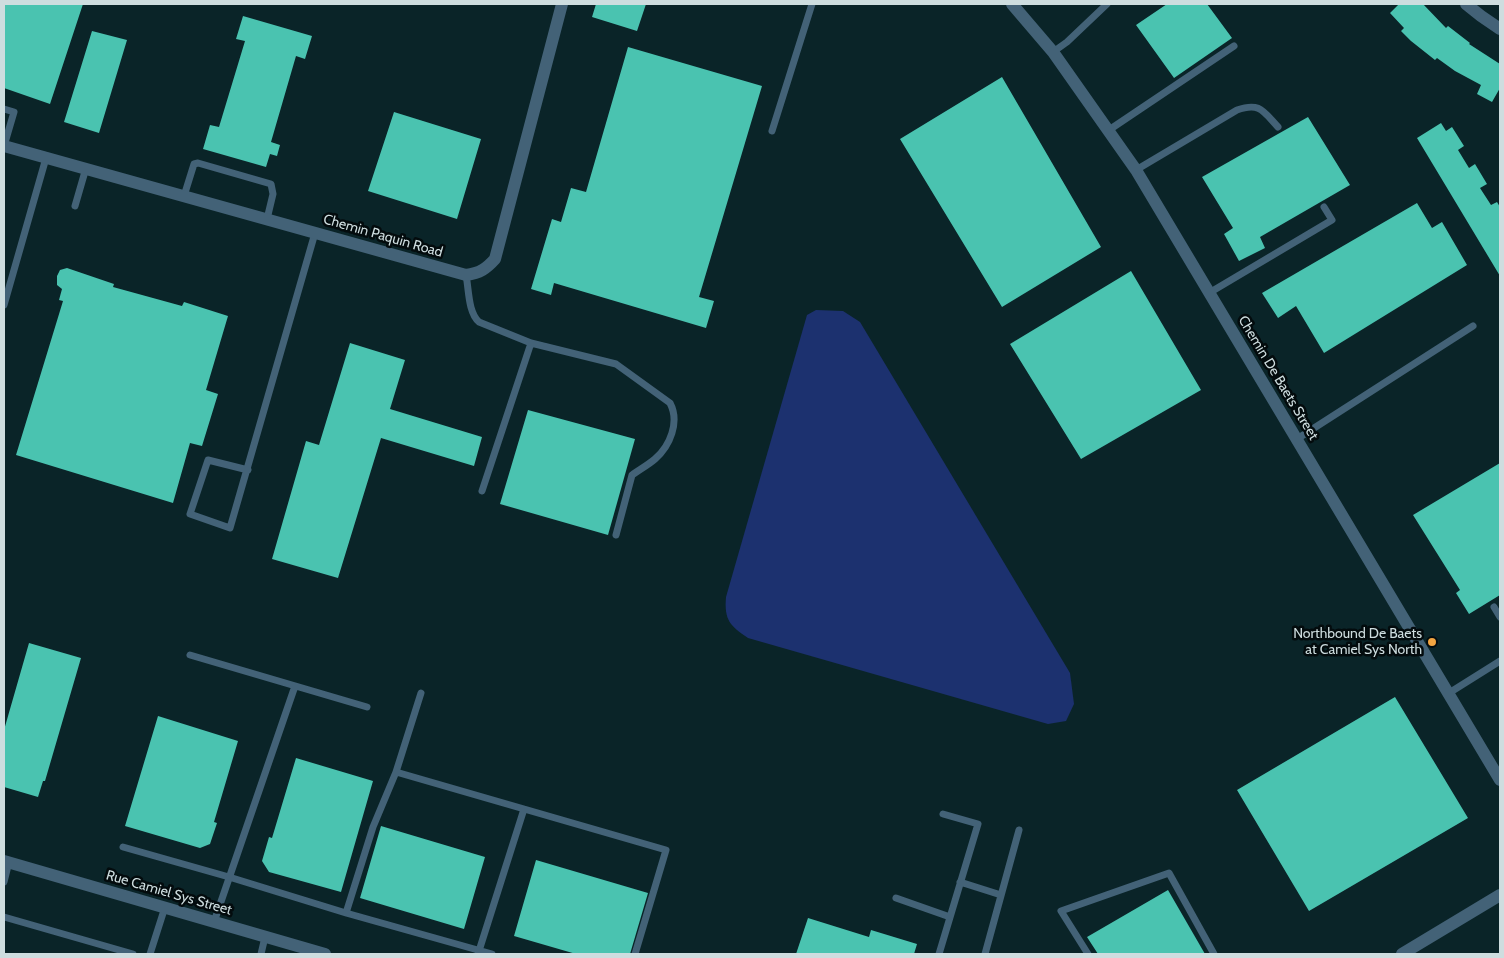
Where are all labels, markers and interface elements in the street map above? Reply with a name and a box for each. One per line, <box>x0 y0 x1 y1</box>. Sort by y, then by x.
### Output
street label: Chemin Paquin Road <box>321 211 445 261</box>
street label: Chemin De Baets Street <box>1234 313 1322 443</box>
place label: Northbound De Baets at Camiel Sys North <box>1293 626 1422 658</box>
marker: Northbound De Baets at Camiel Sys North <box>1426 636 1438 648</box>
street label: Rue Camiel Sys Street <box>104 867 234 919</box>

